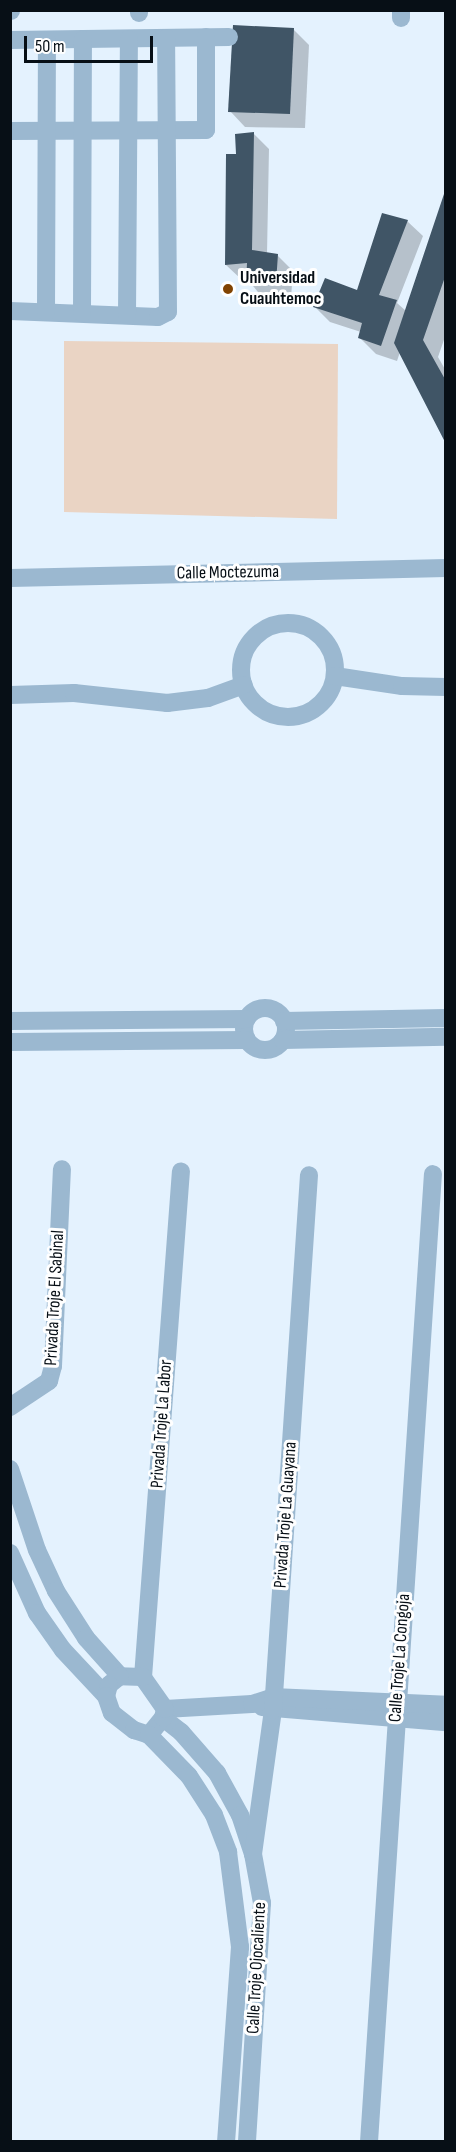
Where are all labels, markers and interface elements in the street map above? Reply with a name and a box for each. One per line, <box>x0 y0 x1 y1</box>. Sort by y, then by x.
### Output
scale bar <box>27 24 156 62</box>
text: 50 m <box>35 36 65 57</box>
place label: Universidad Cuauhtemoc <box>240 268 321 310</box>
marker: Universidad Cuauhtemoc <box>221 282 235 296</box>
street label: Calle Moctezuma <box>177 561 279 585</box>
street label: Privada Troje El Sabinal <box>41 1230 69 1366</box>
street label: Privada Troje La Labor <box>147 1359 177 1489</box>
street label: Privada Troje La Guayana <box>270 1441 302 1589</box>
street label: Calle Troje La Congoja <box>385 1593 415 1723</box>
street label: Calle Troje Ojocaliente <box>243 1902 271 2034</box>

